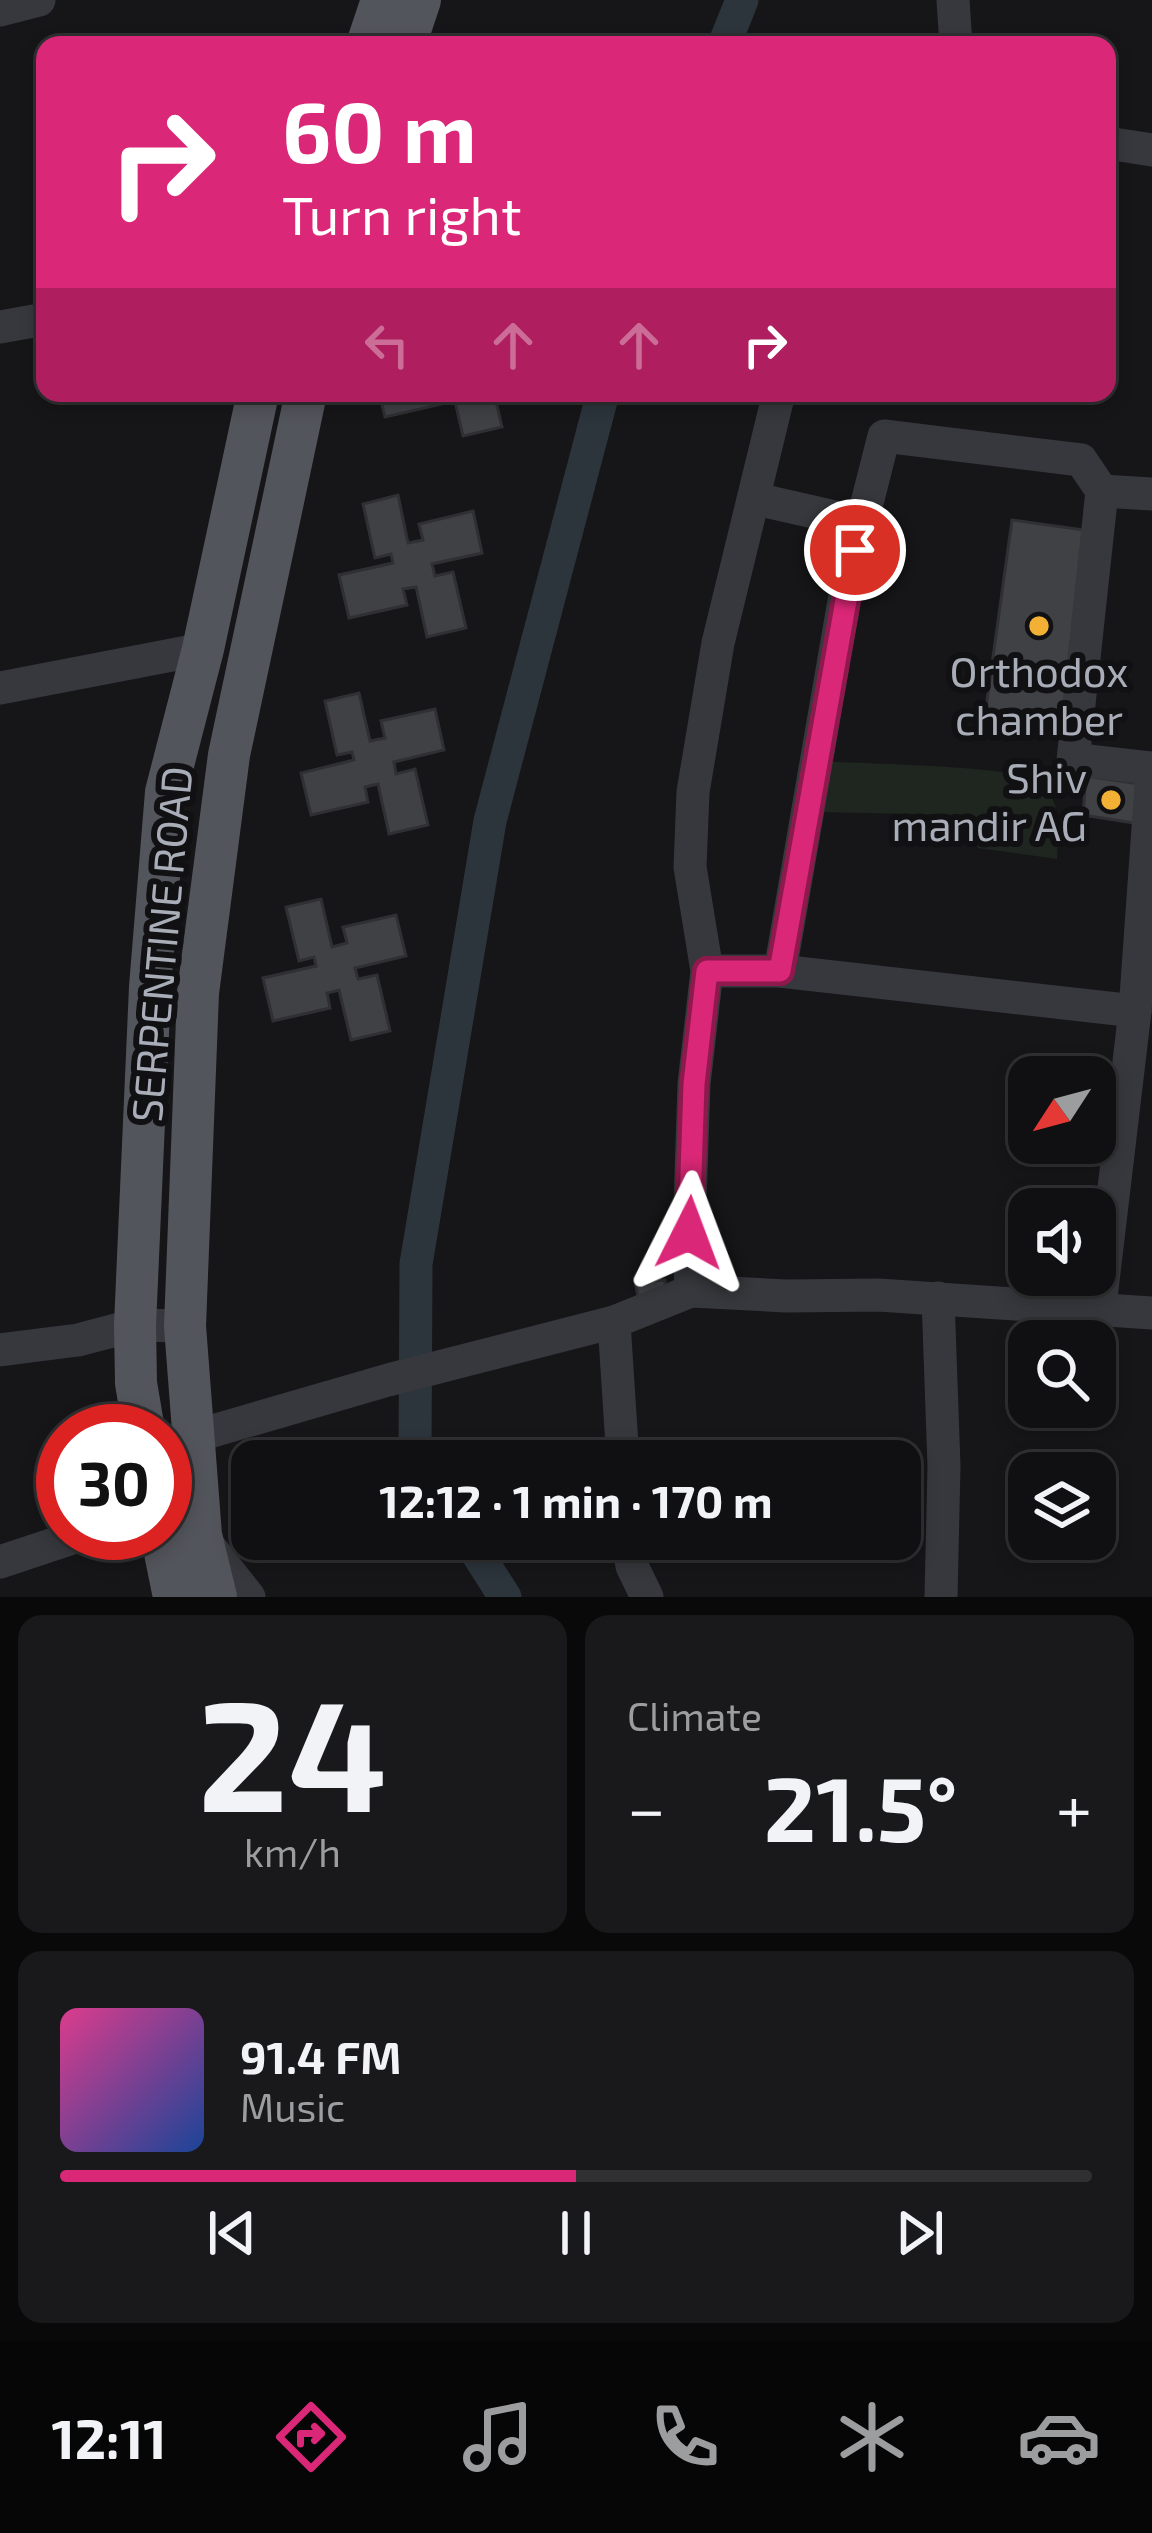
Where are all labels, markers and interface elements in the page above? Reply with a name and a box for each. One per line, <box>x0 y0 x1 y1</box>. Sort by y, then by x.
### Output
text: 60 m <box>282 79 477 180</box>
icon: right <box>84 84 240 240</box>
text: Turn right <box>282 181 522 246</box>
icon: left <box>354 312 420 378</box>
icon: ahead <box>480 312 546 378</box>
icon: ahead <box>606 312 672 378</box>
icon: right <box>732 312 798 378</box>
pin <box>804 499 906 601</box>
icon: arrive <box>822 517 888 583</box>
marker: Orthodox chamber <box>1026 613 1052 639</box>
place label: Orthodox chamber <box>950 645 1128 743</box>
place label: Shiv mandir AG <box>892 751 1087 849</box>
street label: SERPENTINE ROAD <box>120 764 200 1124</box>
marker: Shiv mandir AG <box>1098 787 1124 813</box>
north arrow <box>1008 1056 1116 1164</box>
map controls <box>1008 1056 1116 1560</box>
position arrow <box>626 1170 752 1296</box>
button: sound <box>1008 1188 1116 1296</box>
button: search <box>1008 1320 1116 1428</box>
speed limit sign: 30 <box>36 1404 192 1560</box>
button: layers <box>1008 1452 1116 1560</box>
text: 12:12 · 1 min · 170 m <box>379 1473 773 1527</box>
text: 24 <box>197 1656 388 1843</box>
text: Climate <box>627 1692 762 1739</box>
text: 21.5° <box>764 1752 958 1860</box>
text: − <box>627 1767 666 1846</box>
text: + <box>1056 1767 1092 1846</box>
text: km/h <box>244 1828 341 1875</box>
text: 91.4 FM <box>240 2029 401 2083</box>
text: Music <box>240 2083 345 2130</box>
icon: previous <box>199 2200 265 2266</box>
icon: pause <box>543 2200 609 2266</box>
icon: next <box>887 2200 953 2266</box>
icon: directions <box>269 2395 353 2479</box>
icon: music <box>456 2395 540 2479</box>
icon: phone <box>643 2395 727 2479</box>
icon: climate <box>830 2395 914 2479</box>
icon: car <box>1017 2395 1101 2479</box>
text: 12:11 <box>51 2405 167 2470</box>

